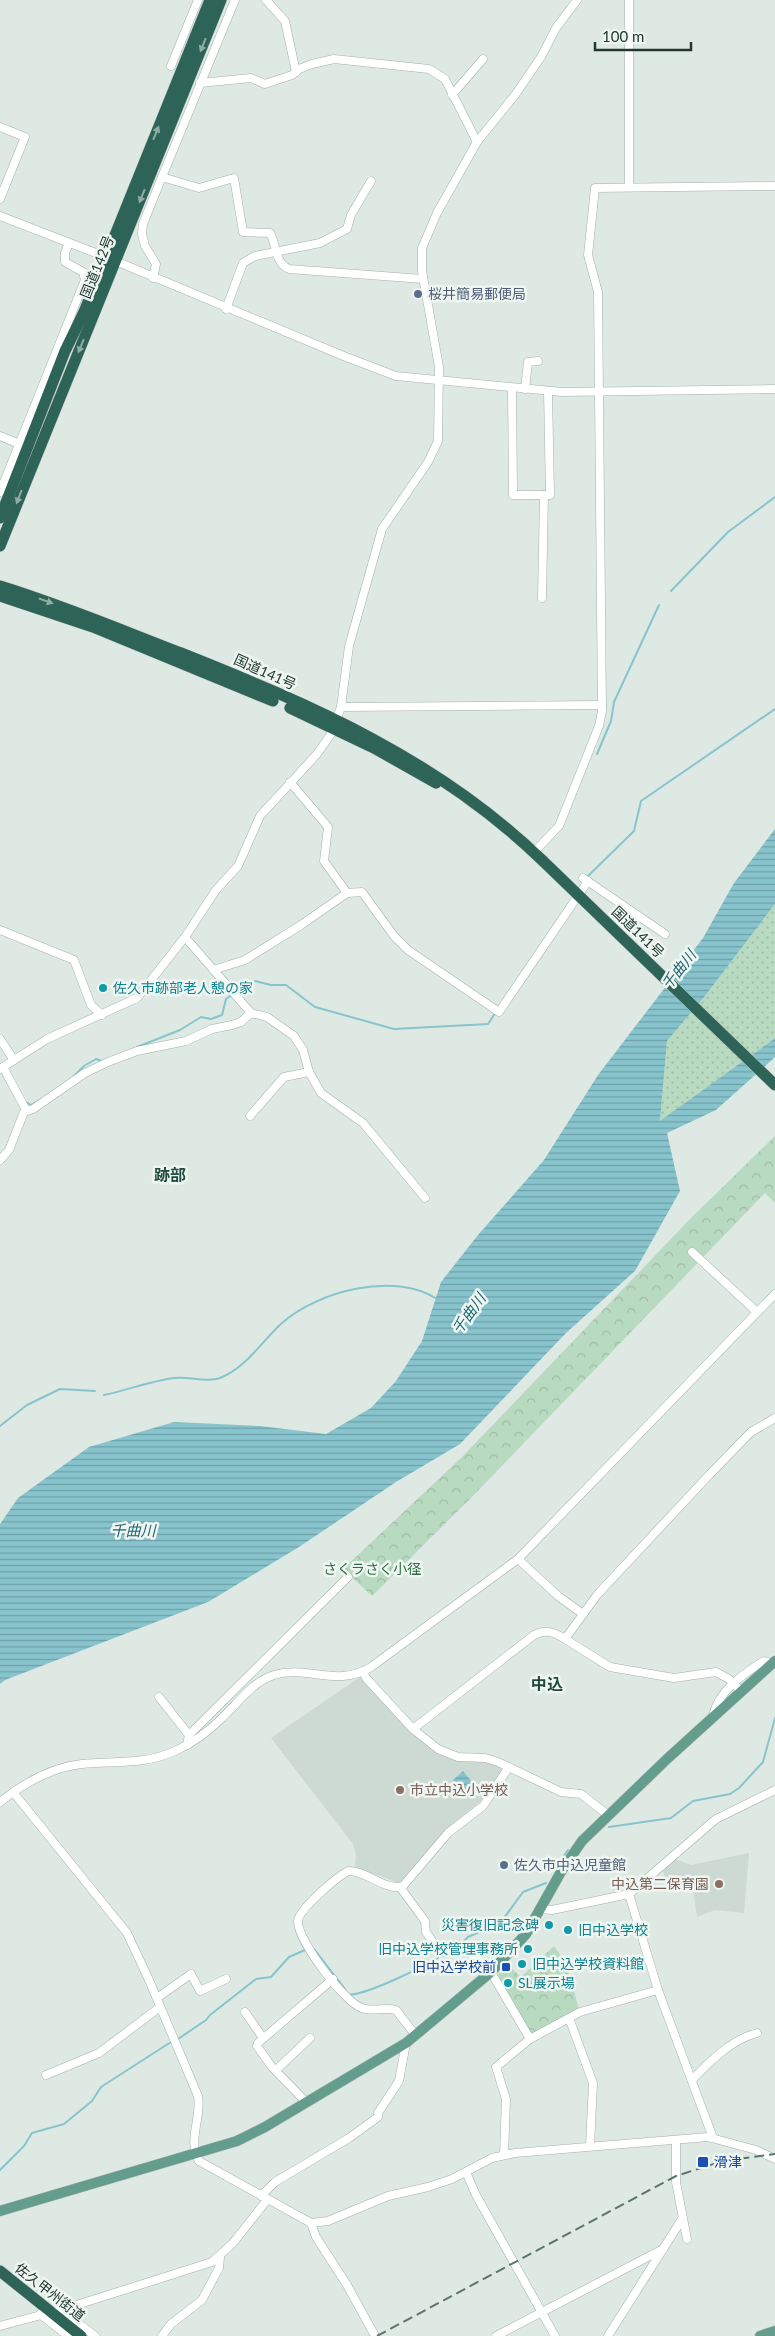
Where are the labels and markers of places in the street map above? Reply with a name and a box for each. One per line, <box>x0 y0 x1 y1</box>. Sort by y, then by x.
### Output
place label: 桜井簡易郵便局 <box>428 285 526 302</box>
marker: 桜井簡易郵便局 <box>412 288 424 300</box>
place label: 佐久市跡部老人憩の家 <box>113 979 253 996</box>
marker: 佐久市跡部老人憩の家 <box>97 982 109 994</box>
place label: 市立中込小学校 <box>410 1781 508 1798</box>
marker: 市立中込小学校 <box>394 1784 406 1796</box>
place label: 佐久市中込児童館 <box>514 1856 626 1873</box>
marker: 佐久市中込児童館 <box>498 1859 510 1871</box>
place label: 中込第二保育園 <box>611 1875 709 1892</box>
marker: 中込第二保育園 <box>713 1878 725 1890</box>
place label: 災害復旧記念碑 <box>441 1916 539 1933</box>
marker: 災害復旧記念碑 <box>543 1919 555 1931</box>
place label: 旧中込学校 <box>578 1921 648 1938</box>
marker: 旧中込学校 <box>562 1924 574 1936</box>
place label: 旧中込学校管理事務所 <box>378 1940 518 1957</box>
marker: 旧中込学校管理事務所 <box>522 1943 534 1955</box>
place label: 旧中込学校資料館 <box>532 1955 644 1972</box>
place label: 旧中込学校前 <box>412 1958 496 1975</box>
marker: 旧中込学校資料館 <box>516 1958 528 1970</box>
marker: 旧中込学校前 <box>500 1961 512 1973</box>
place label: SL展示場 <box>518 1974 575 1991</box>
marker: SL展示場 <box>502 1977 514 1989</box>
place label: 滑津 <box>714 2153 742 2170</box>
marker: 滑津 <box>696 2155 710 2169</box>

